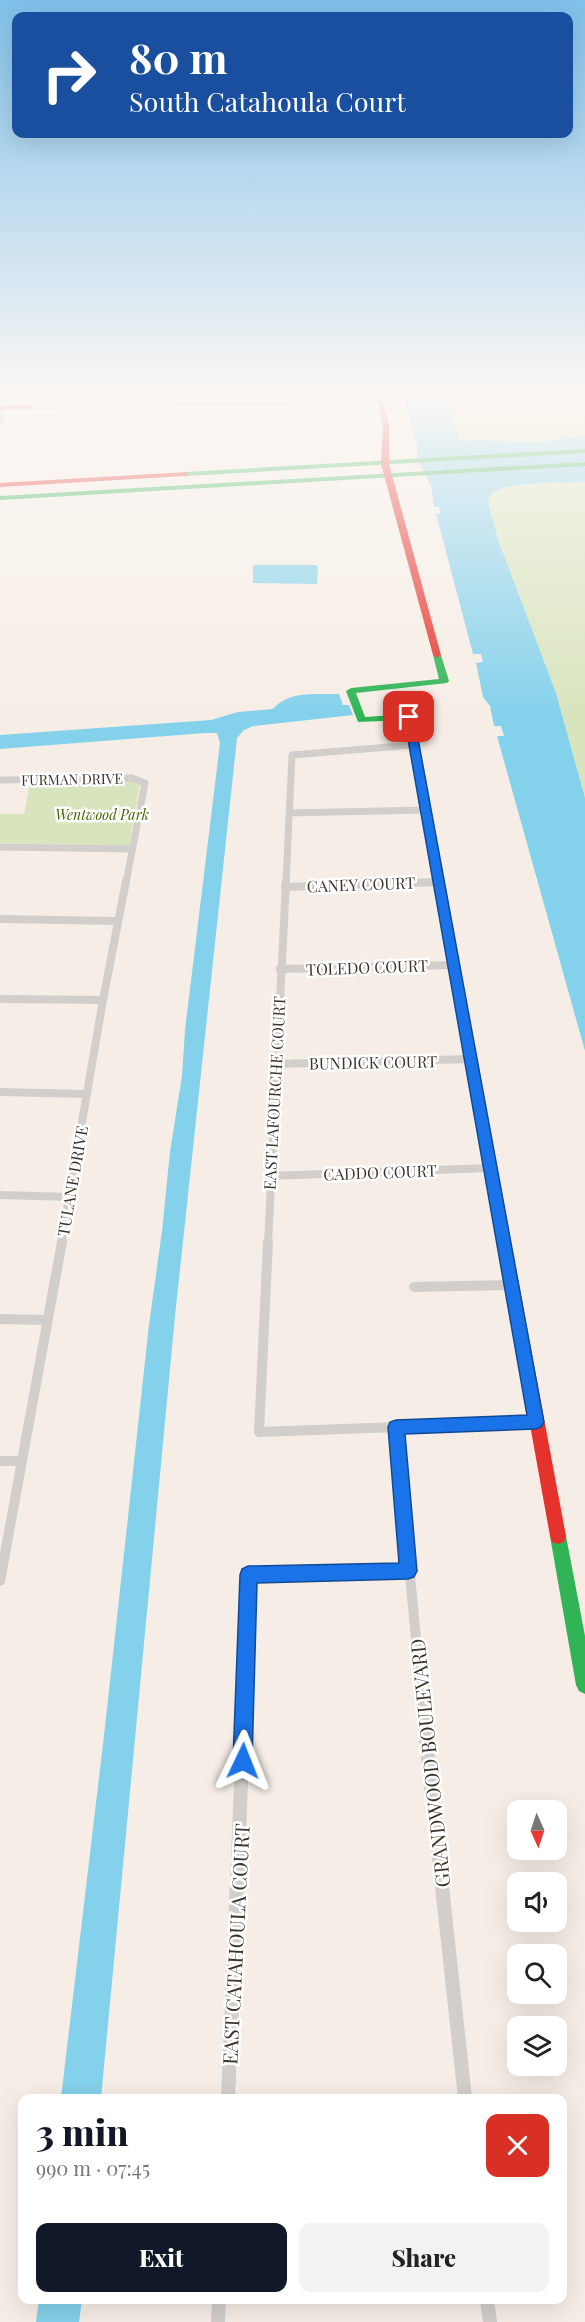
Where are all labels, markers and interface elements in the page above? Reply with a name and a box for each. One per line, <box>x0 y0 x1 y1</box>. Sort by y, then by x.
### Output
text: 80 m <box>129 29 227 85</box>
icon: right <box>30 36 108 114</box>
text: South Catahoula Court <box>129 83 406 119</box>
pin <box>383 691 434 742</box>
icon: arrive <box>392 700 425 733</box>
street label: FURMAN DRIVE <box>21 769 123 789</box>
park label: Wentwood Park <box>55 805 149 824</box>
street label: CANEY COURT <box>306 872 416 896</box>
street label: TOLEDO COURT <box>306 954 428 980</box>
street label: EAST LAFOURCHE COURT <box>258 996 290 1190</box>
street label: BUNDICK COURT <box>309 1050 437 1074</box>
street label: TULANE DRIVE <box>52 1124 92 1238</box>
street label: CADDO COURT <box>323 1160 437 1184</box>
street label: GRANDWOOD BOULEVARD <box>403 1637 455 1889</box>
position arrow <box>211 1729 275 1793</box>
north arrow <box>507 1800 567 1860</box>
map controls <box>507 1800 567 2076</box>
street label: EAST CATAHOULA COURT <box>215 1823 255 2065</box>
button: sound <box>507 1872 567 1932</box>
button: search <box>507 1944 567 2004</box>
button: layers <box>507 2016 567 2076</box>
text: 3 min <box>36 2107 129 2155</box>
button: close <box>486 2114 549 2177</box>
text: 990 m · 07:45 <box>36 2154 150 2181</box>
button: Exit <box>36 2223 287 2292</box>
button: Share <box>299 2223 549 2292</box>

